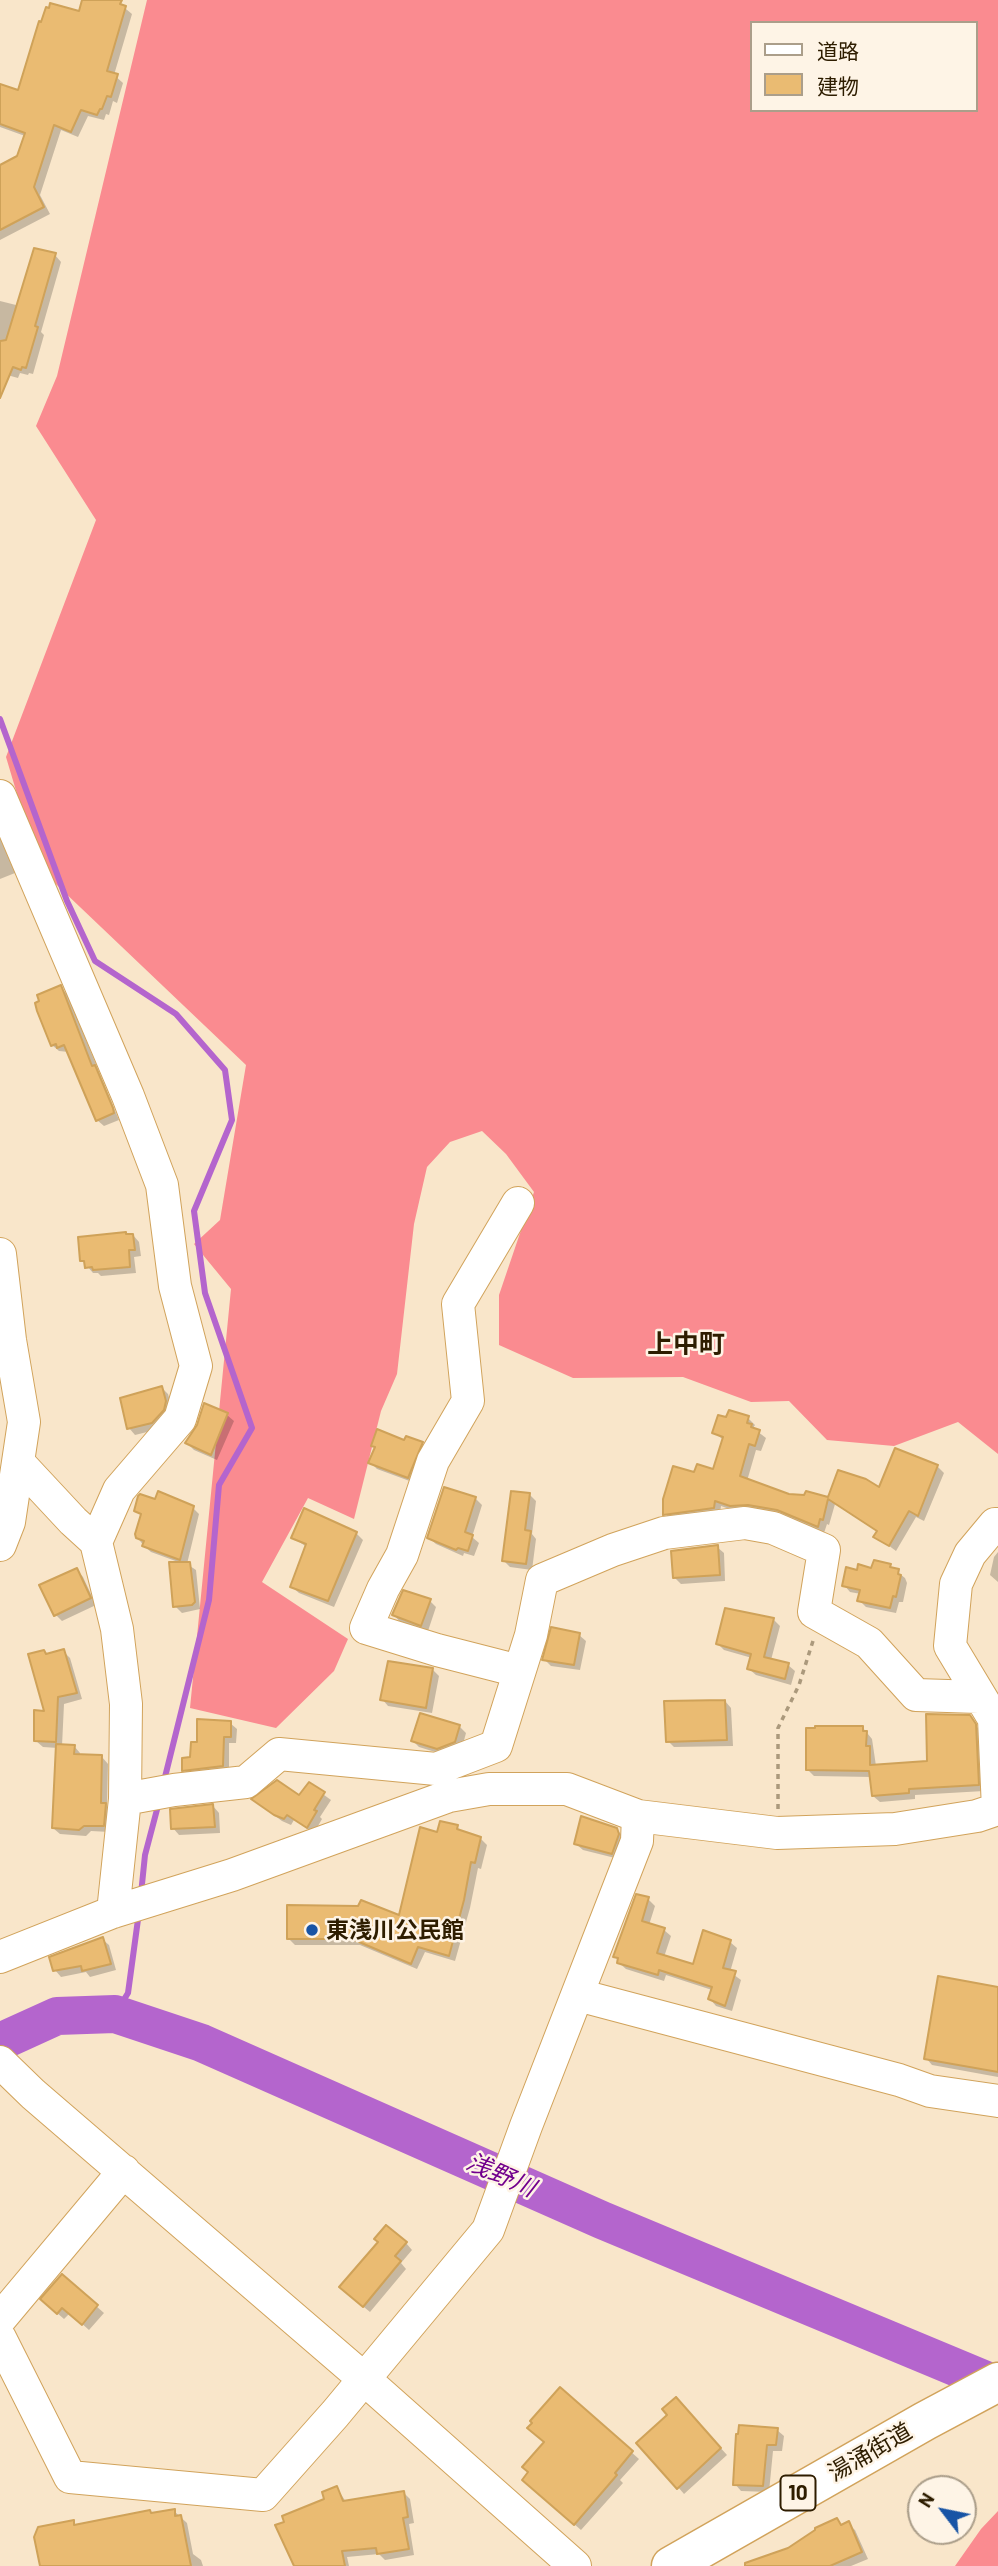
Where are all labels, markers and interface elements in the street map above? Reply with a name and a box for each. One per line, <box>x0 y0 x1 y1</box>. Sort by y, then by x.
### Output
legend <box>750 21 977 112</box>
text: 道路 <box>817 38 859 63</box>
text: 建物 <box>817 73 859 98</box>
district label: 上中町 <box>647 1328 725 1360</box>
place label: 東浅川公民館 <box>326 1916 464 1944</box>
marker: 東浅川公民館 <box>304 1922 320 1938</box>
water label: 浅野川 <box>462 2147 540 2203</box>
street label: 湯涌街道 <box>823 2417 917 2487</box>
north arrow <box>907 2475 977 2545</box>
road number: 10 <box>780 2476 816 2510</box>
text: N <box>912 2488 939 2511</box>

